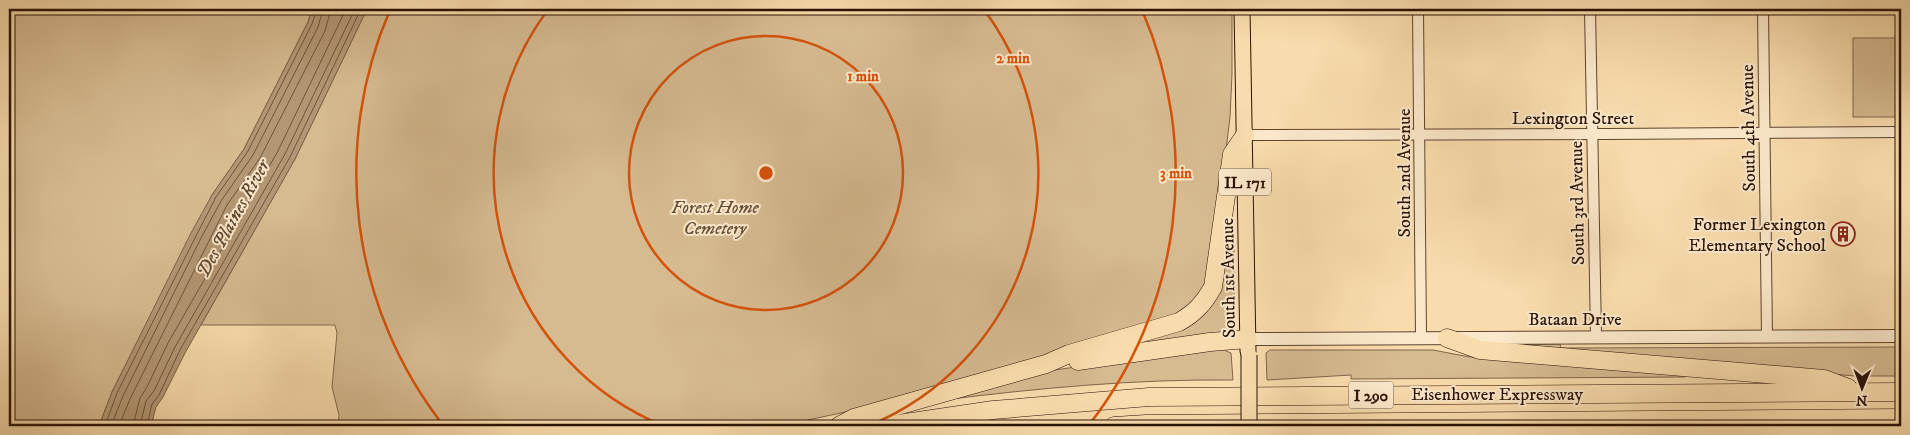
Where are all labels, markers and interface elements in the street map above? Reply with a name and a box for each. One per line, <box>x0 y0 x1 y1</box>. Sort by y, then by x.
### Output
text: 2 min <box>996 49 1030 68</box>
street label: South 4th Avenue <box>1737 64 1761 192</box>
text: 1 min <box>847 67 879 86</box>
street label: Lexington Street <box>1512 108 1634 130</box>
street label: South 2nd Avenue <box>1394 109 1416 237</box>
street label: South 3rd Avenue <box>1566 141 1590 265</box>
water label: Des Plaines River <box>192 154 276 282</box>
centre of rings <box>757 164 775 182</box>
text: 3 min <box>1160 164 1192 183</box>
road number: IL 171 <box>1219 168 1271 196</box>
park label: Forest Home Cemetery <box>671 197 760 240</box>
place label: Former Lexington Elementary School <box>1688 214 1827 257</box>
street label: South 1st Avenue <box>1217 218 1241 338</box>
building icon: Former Lexington Elementary School <box>1830 221 1856 247</box>
street label: Bataan Drive <box>1528 309 1622 331</box>
north arrow <box>1838 362 1888 412</box>
road number: I 290 <box>1348 382 1394 408</box>
street label: Eisenhower Expressway <box>1411 384 1584 406</box>
text: N <box>1855 391 1868 409</box>

